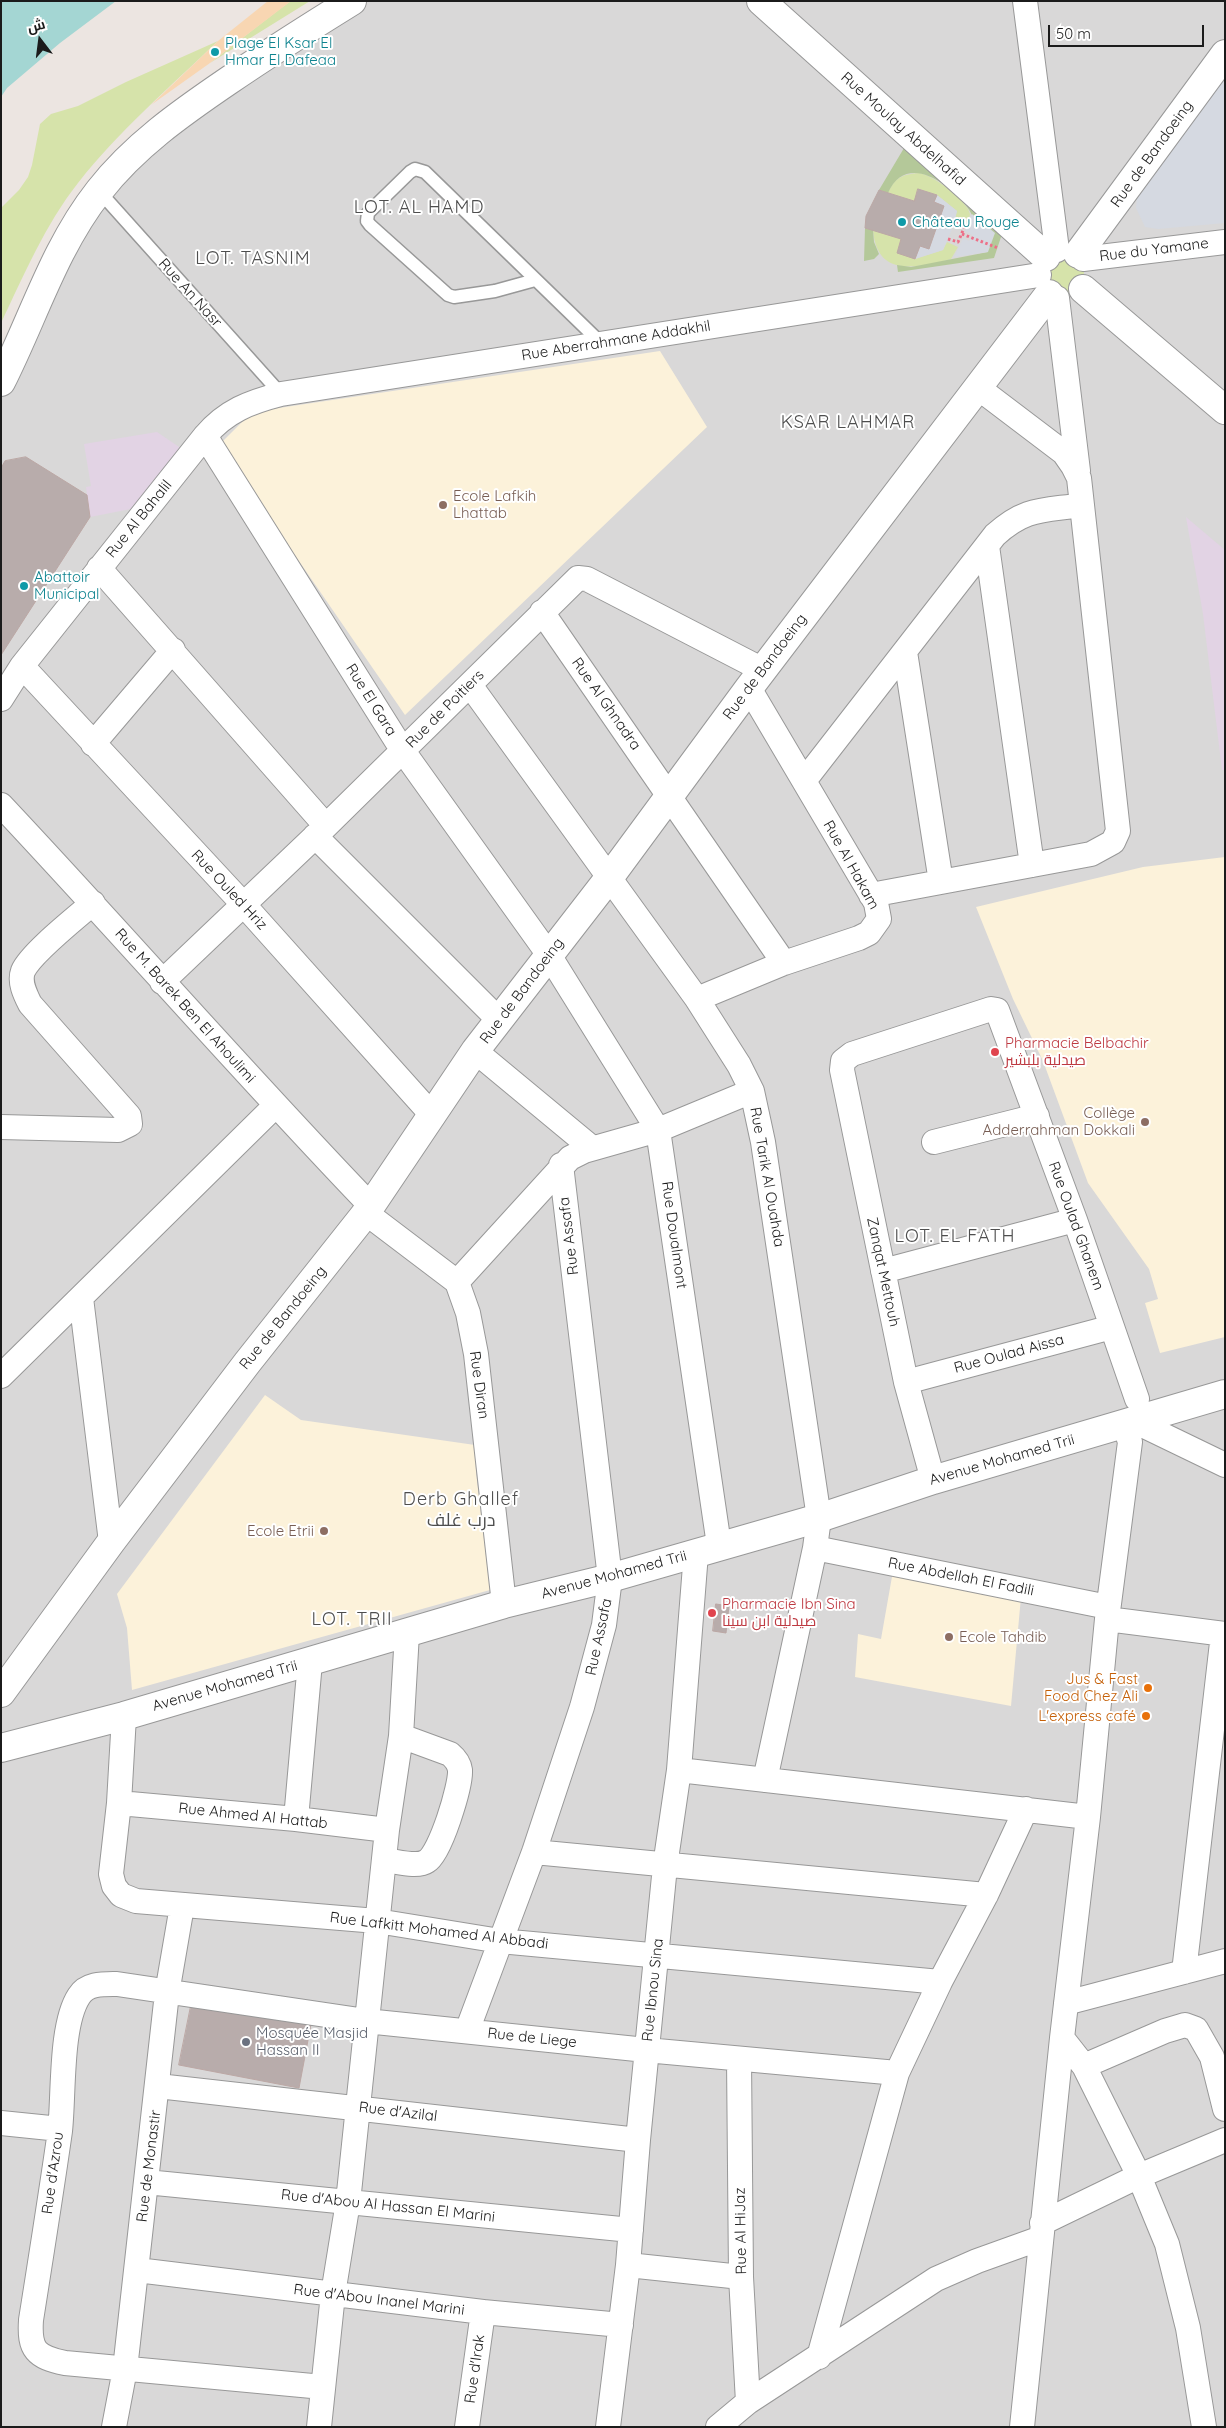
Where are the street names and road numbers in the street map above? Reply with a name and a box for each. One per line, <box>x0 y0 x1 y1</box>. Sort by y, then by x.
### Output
street label: Rue Moulay Abdelhafid <box>837 68 969 190</box>
street label: Rue de Bandoeing <box>1107 97 1197 211</box>
street label: Rue du Yamane <box>1098 234 1210 266</box>
street label: Rue An Nasr <box>154 255 226 331</box>
street label: Rue Aberrahmane Addakhil <box>520 317 712 365</box>
street label: Rue Al Bahalil <box>102 476 176 562</box>
street label: Rue de Bandoeing <box>719 610 811 724</box>
street label: Rue Al Ghnadra <box>567 654 645 754</box>
street label: Rue El Gara <box>342 661 400 739</box>
street label: Rue de Poitiers <box>402 666 488 752</box>
street label: Rue Al Hakam <box>819 817 883 913</box>
street label: Rue Ouled Hriz <box>187 846 271 934</box>
street label: Rue M. Barek Ben El Ahoulimi <box>111 925 259 1087</box>
street label: Rue de Bandoeing <box>476 934 568 1048</box>
street label: Rue Tarik Al Ouahda <box>746 1106 788 1248</box>
street label: Rue Oulad Ghanem <box>1044 1159 1108 1293</box>
street label: Rue Doualmont <box>658 1180 690 1290</box>
street label: Rue Assafa <box>555 1196 583 1276</box>
street label: Zanqat Mettouh <box>863 1215 903 1329</box>
street label: Rue de Bandoeing <box>236 1263 330 1373</box>
street label: Rue Oulad Aissa <box>952 1331 1066 1377</box>
street label: Rue Diran <box>465 1350 493 1420</box>
street label: Avenue Mohamed Trii <box>927 1431 1077 1489</box>
street label: Avenue Mohamed Trii <box>539 1547 689 1603</box>
street label: Rue Abdellah El Fadili <box>887 1554 1035 1600</box>
street label: Rue Assafa <box>582 1597 616 1677</box>
street label: Avenue Mohamed Trii <box>150 1657 300 1715</box>
street label: Rue Ahmed Al Hattab <box>177 1799 329 1833</box>
street label: Rue Lafkitt Mohamed Al Abbadi <box>329 1909 549 1953</box>
street label: Rue Ibnou Sina <box>639 1938 667 2042</box>
street label: Rue de Liege <box>486 2024 578 2052</box>
street label: Rue d'Azilal <box>358 2098 438 2126</box>
street label: Rue de Monastir <box>133 2109 165 2223</box>
street label: Rue d'Azrou <box>38 2131 68 2215</box>
street label: Rue d'Abou Al Hassan El Marini <box>280 2186 496 2226</box>
street label: Rue Al HiJaz <box>731 2187 751 2275</box>
street label: Rue d'Abou Inanel Marini <box>293 2281 465 2319</box>
street label: Rue d'Irak <box>461 2333 489 2405</box>

